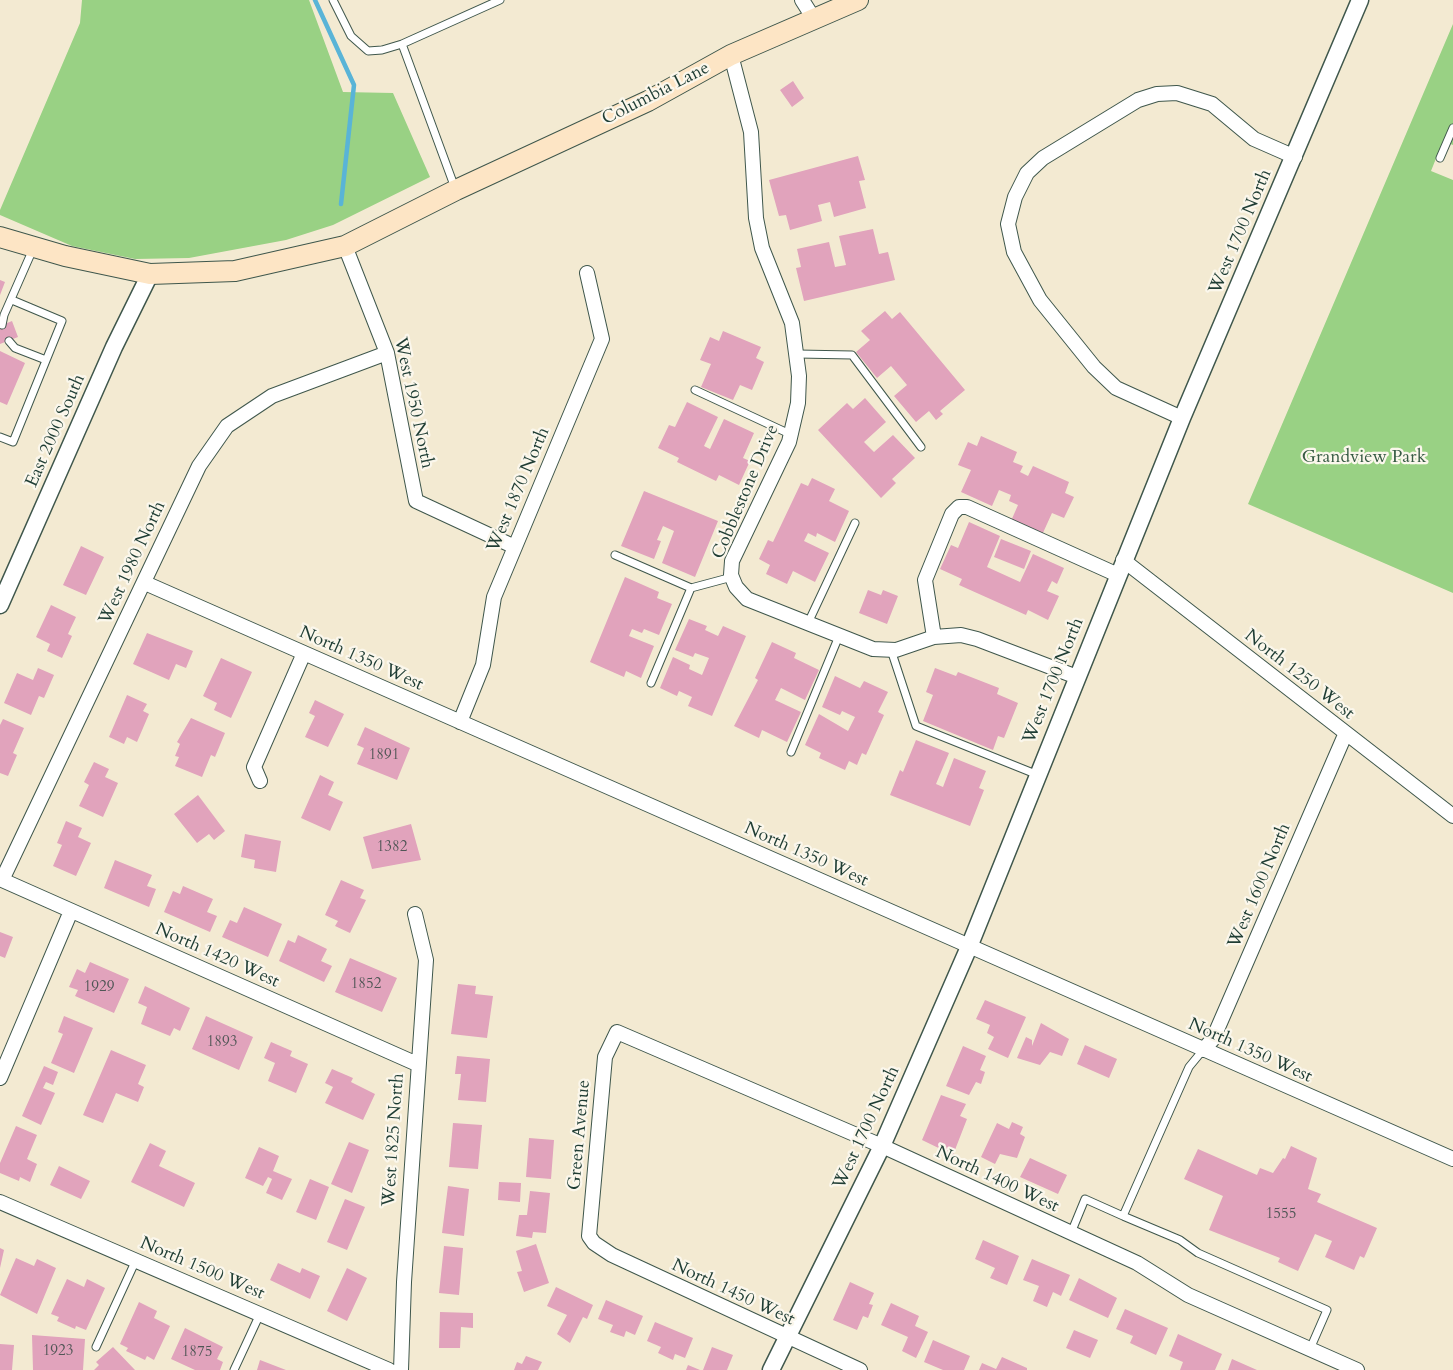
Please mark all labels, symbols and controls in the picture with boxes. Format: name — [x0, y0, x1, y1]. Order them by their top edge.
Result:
street label: Columbia Lane — [599, 58, 713, 130]
street label: West 1700 North — [1205, 166, 1277, 298]
street label: West 1950 North — [389, 335, 437, 471]
street label: East 2000 South — [21, 371, 91, 491]
street label: Cobblestone Drive — [708, 422, 784, 562]
street label: West 1870 North — [483, 424, 555, 556]
park label: Grandview Park — [1302, 447, 1426, 469]
street label: West 1980 North — [95, 498, 171, 628]
street label: West 1700 North — [1019, 615, 1089, 747]
street label: North 1350 West — [296, 622, 426, 696]
street label: North 1250 West — [1240, 625, 1358, 725]
house number: 1891 — [369, 747, 399, 765]
street label: North 1350 West — [741, 818, 871, 892]
street label: West 1600 North — [1224, 820, 1296, 952]
house number: 1382 — [377, 839, 407, 857]
street label: North 1420 West — [152, 919, 282, 993]
house number: 1852 — [351, 976, 381, 994]
house number: 1929 — [84, 979, 114, 997]
street label: North 1350 West — [1185, 1014, 1315, 1088]
house number: 1893 — [207, 1034, 237, 1052]
street label: West 1700 North — [829, 1063, 905, 1193]
street label: West 1825 North — [379, 1073, 409, 1207]
street label: Green Avenue — [564, 1079, 596, 1191]
street label: North 1400 West — [932, 1142, 1062, 1218]
house number: 1555 — [1266, 1206, 1296, 1224]
street label: North 1500 West — [136, 1233, 268, 1305]
street label: North 1450 West — [668, 1255, 798, 1331]
house number: 1923 — [43, 1343, 73, 1361]
house number: 1875 — [182, 1344, 212, 1362]

